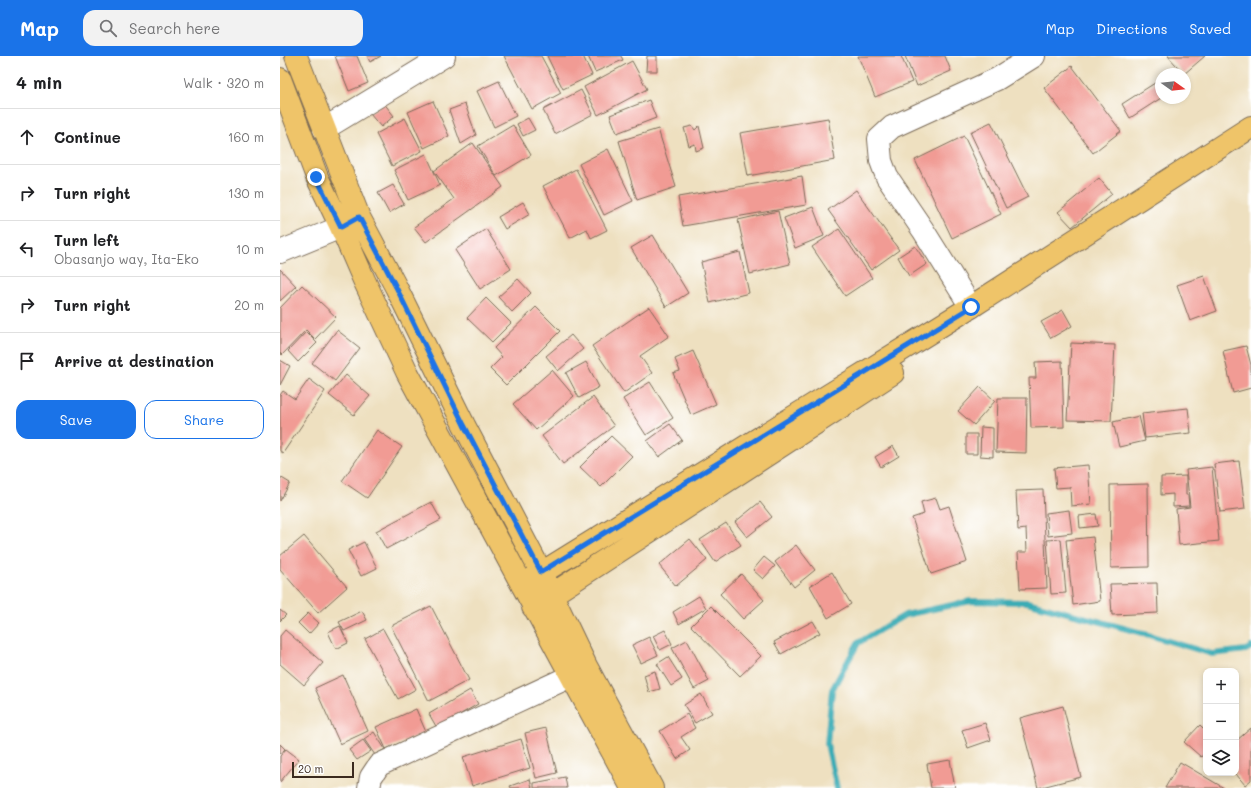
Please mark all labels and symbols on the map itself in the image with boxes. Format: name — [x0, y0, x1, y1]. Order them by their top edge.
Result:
north arrow — [1155, 68, 1191, 104]
route end — [307, 168, 325, 186]
route start — [962, 298, 980, 316]
scale bar — [292, 760, 354, 779]

